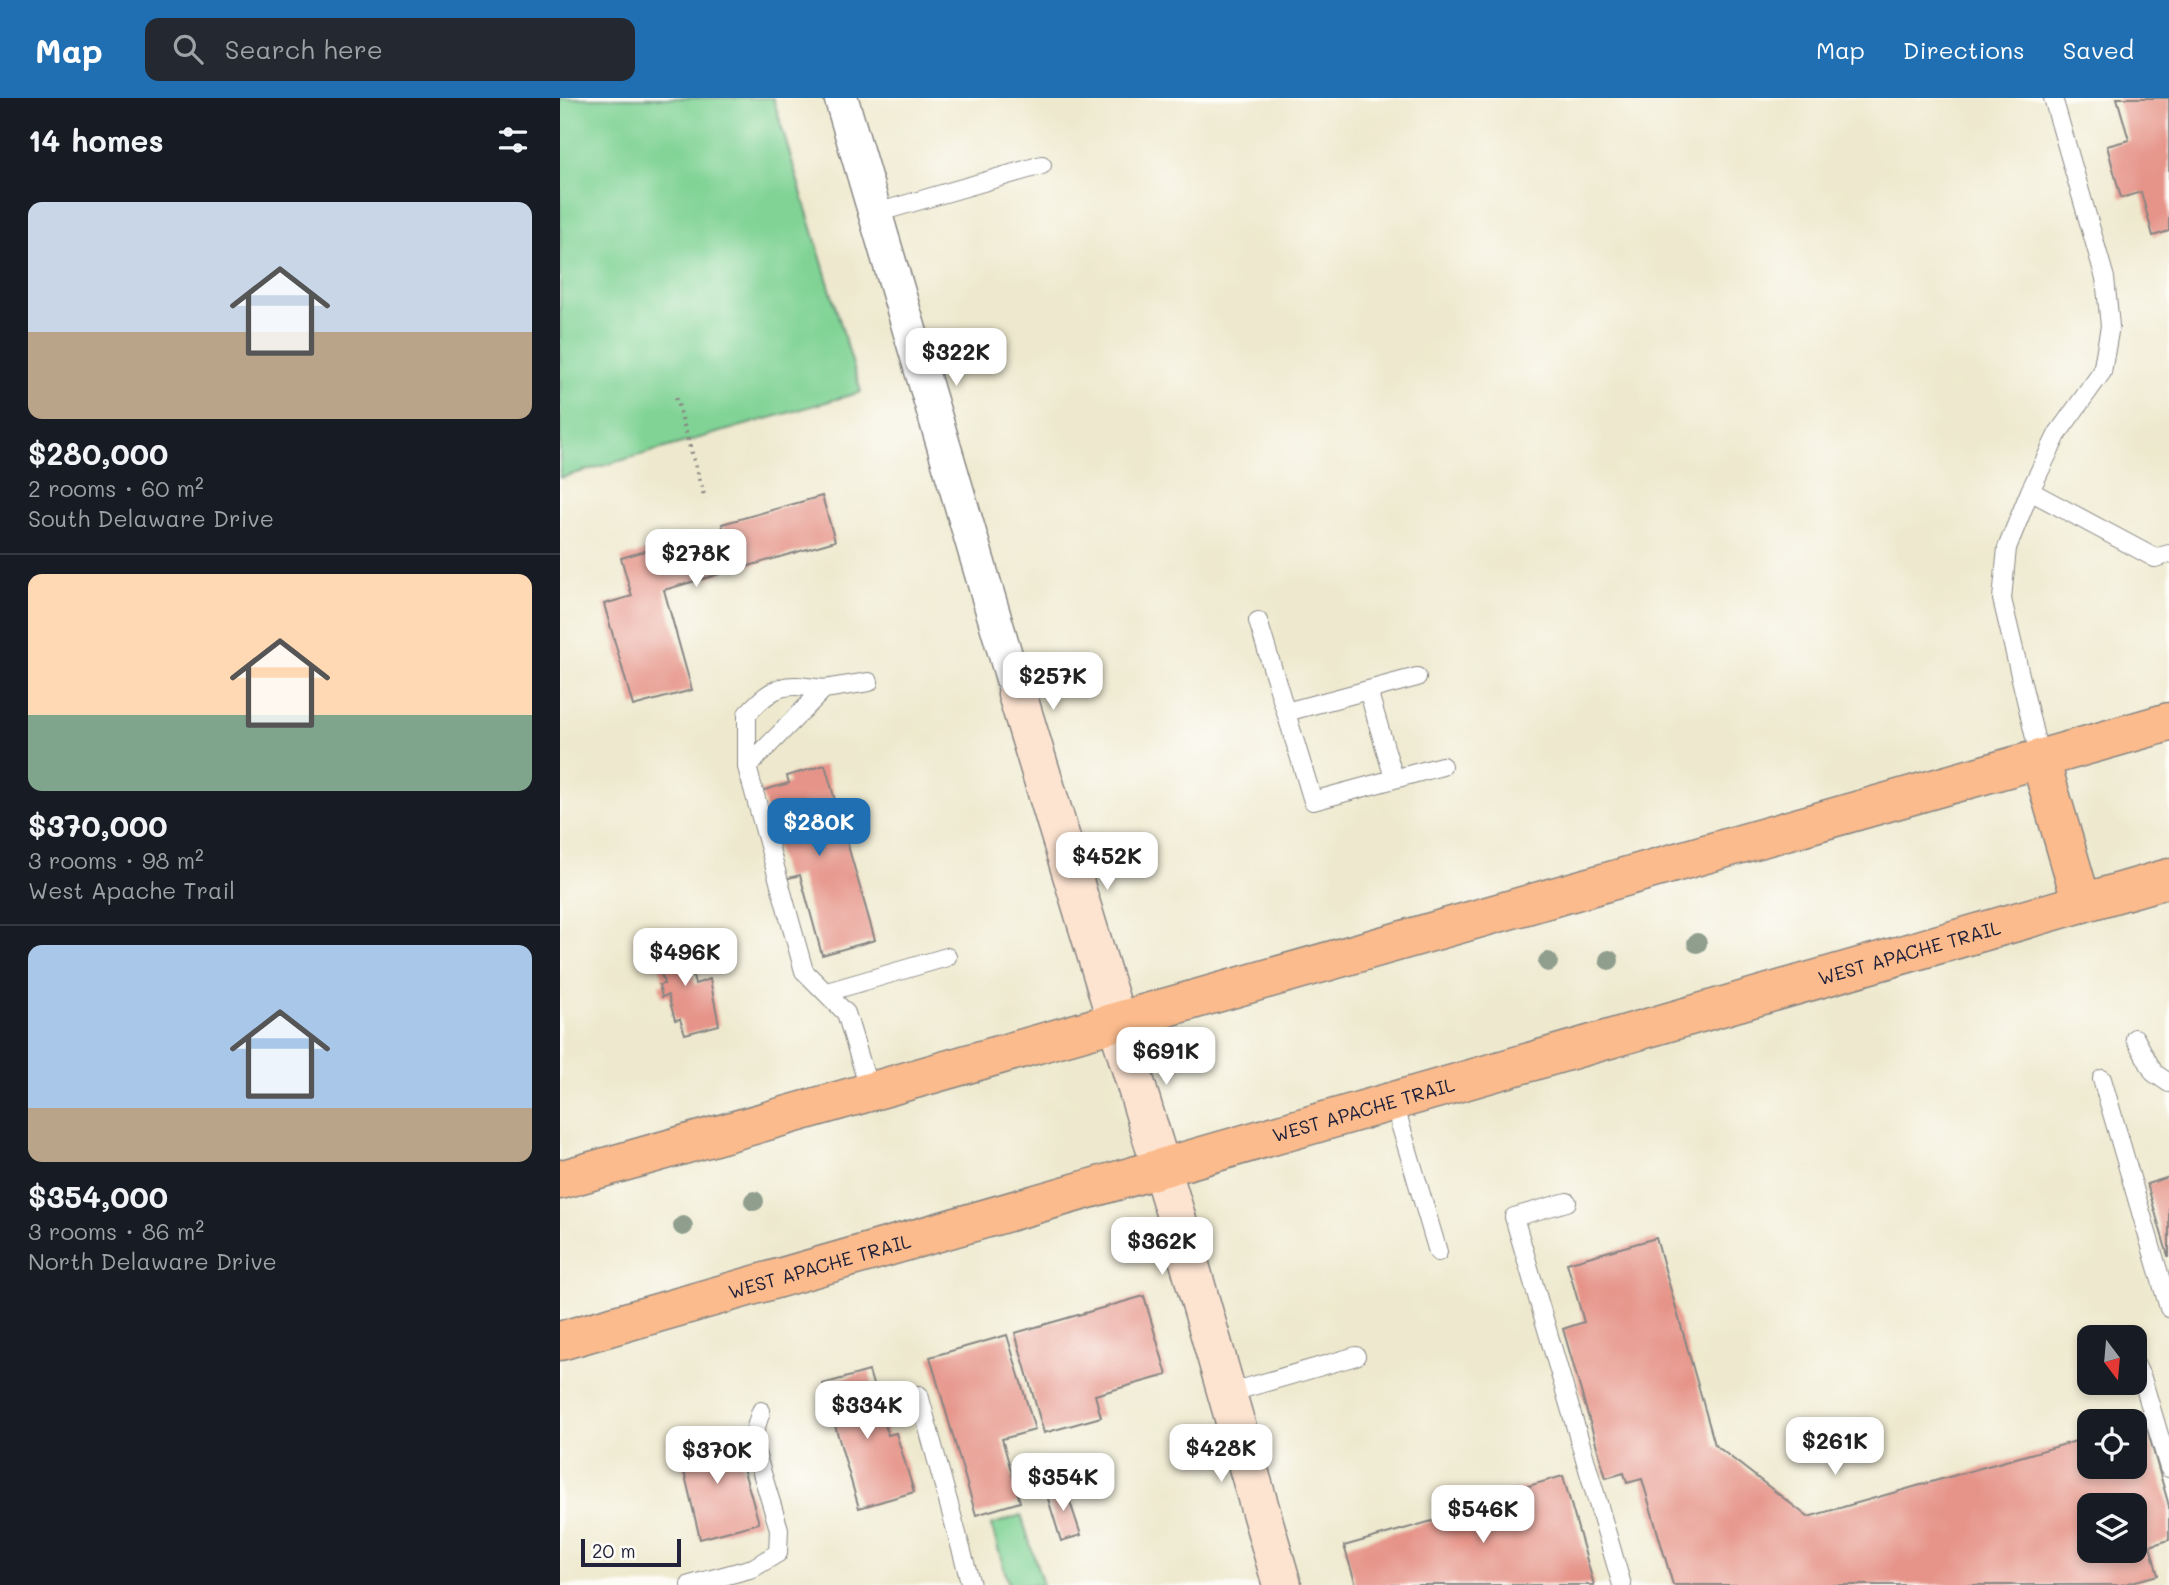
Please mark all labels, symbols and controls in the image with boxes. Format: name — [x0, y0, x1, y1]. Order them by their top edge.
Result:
search box — [145, 18, 635, 81]
text: Map — [35, 28, 103, 71]
icon: search — [169, 30, 207, 68]
text: Search here — [225, 32, 383, 66]
text: Map — [1816, 34, 1865, 65]
text: Directions — [1903, 34, 2025, 65]
text: Saved — [2063, 34, 2134, 65]
text: 14 homes — [28, 120, 164, 160]
icon: filters — [494, 121, 532, 159]
icon: home — [217, 248, 343, 374]
pin: $322K — [907, 328, 1005, 388]
text: $322K — [922, 336, 990, 366]
text: $280,000 — [28, 433, 168, 473]
text: 2 rooms · 60 m² — [28, 473, 204, 503]
text: South Delaware Drive — [28, 503, 274, 533]
pin: $278K — [647, 530, 745, 589]
text: $278K — [661, 537, 731, 567]
icon: home — [217, 620, 343, 746]
pin: $257K — [1004, 652, 1102, 712]
text: $257K — [1019, 660, 1087, 690]
pin: $280K — [770, 798, 868, 858]
text: $370,000 — [28, 805, 168, 845]
text: $280K — [783, 806, 855, 836]
pin: $452K — [1058, 832, 1156, 892]
text: $452K — [1072, 840, 1142, 870]
text: 3 rooms · 98 m² — [28, 845, 204, 875]
text: West Apache Trail — [28, 875, 235, 905]
street label: WEST APACHE TRAIL — [1815, 914, 2003, 990]
pin: $496K — [636, 928, 734, 988]
text: $496K — [649, 936, 721, 966]
icon: home — [217, 991, 343, 1117]
pin: $691K — [1117, 1028, 1215, 1087]
text: $691K — [1132, 1035, 1200, 1065]
street label: WEST APACHE TRAIL — [1269, 1071, 1457, 1147]
text: $354,000 — [28, 1176, 168, 1216]
text: 3 rooms · 86 m² — [28, 1216, 204, 1246]
pin: $362K — [1113, 1218, 1211, 1277]
text: $362K — [1127, 1225, 1197, 1255]
street label: WEST APACHE TRAIL — [725, 1228, 913, 1304]
text: North Delaware Drive — [28, 1246, 277, 1276]
north arrow — [2077, 1325, 2147, 1395]
map controls — [2077, 1325, 2147, 1563]
pin: $334K — [818, 1382, 916, 1441]
text: $334K — [831, 1389, 903, 1419]
button: locate — [2077, 1409, 2147, 1479]
pin: $261K — [1786, 1418, 1884, 1477]
pin: $428K — [1172, 1424, 1270, 1484]
text: $261K — [1802, 1425, 1868, 1455]
pin: $370K — [668, 1426, 766, 1486]
text: $428K — [1185, 1432, 1257, 1462]
text: $370K — [682, 1434, 752, 1464]
pin: $354K — [1014, 1454, 1112, 1513]
text: $354K — [1027, 1461, 1099, 1491]
pin: $546K — [1434, 1486, 1532, 1545]
text: $546K — [1447, 1493, 1519, 1523]
button: layers — [2077, 1493, 2147, 1563]
scale bar — [581, 1536, 681, 1568]
text: 20 m — [592, 1538, 636, 1563]

